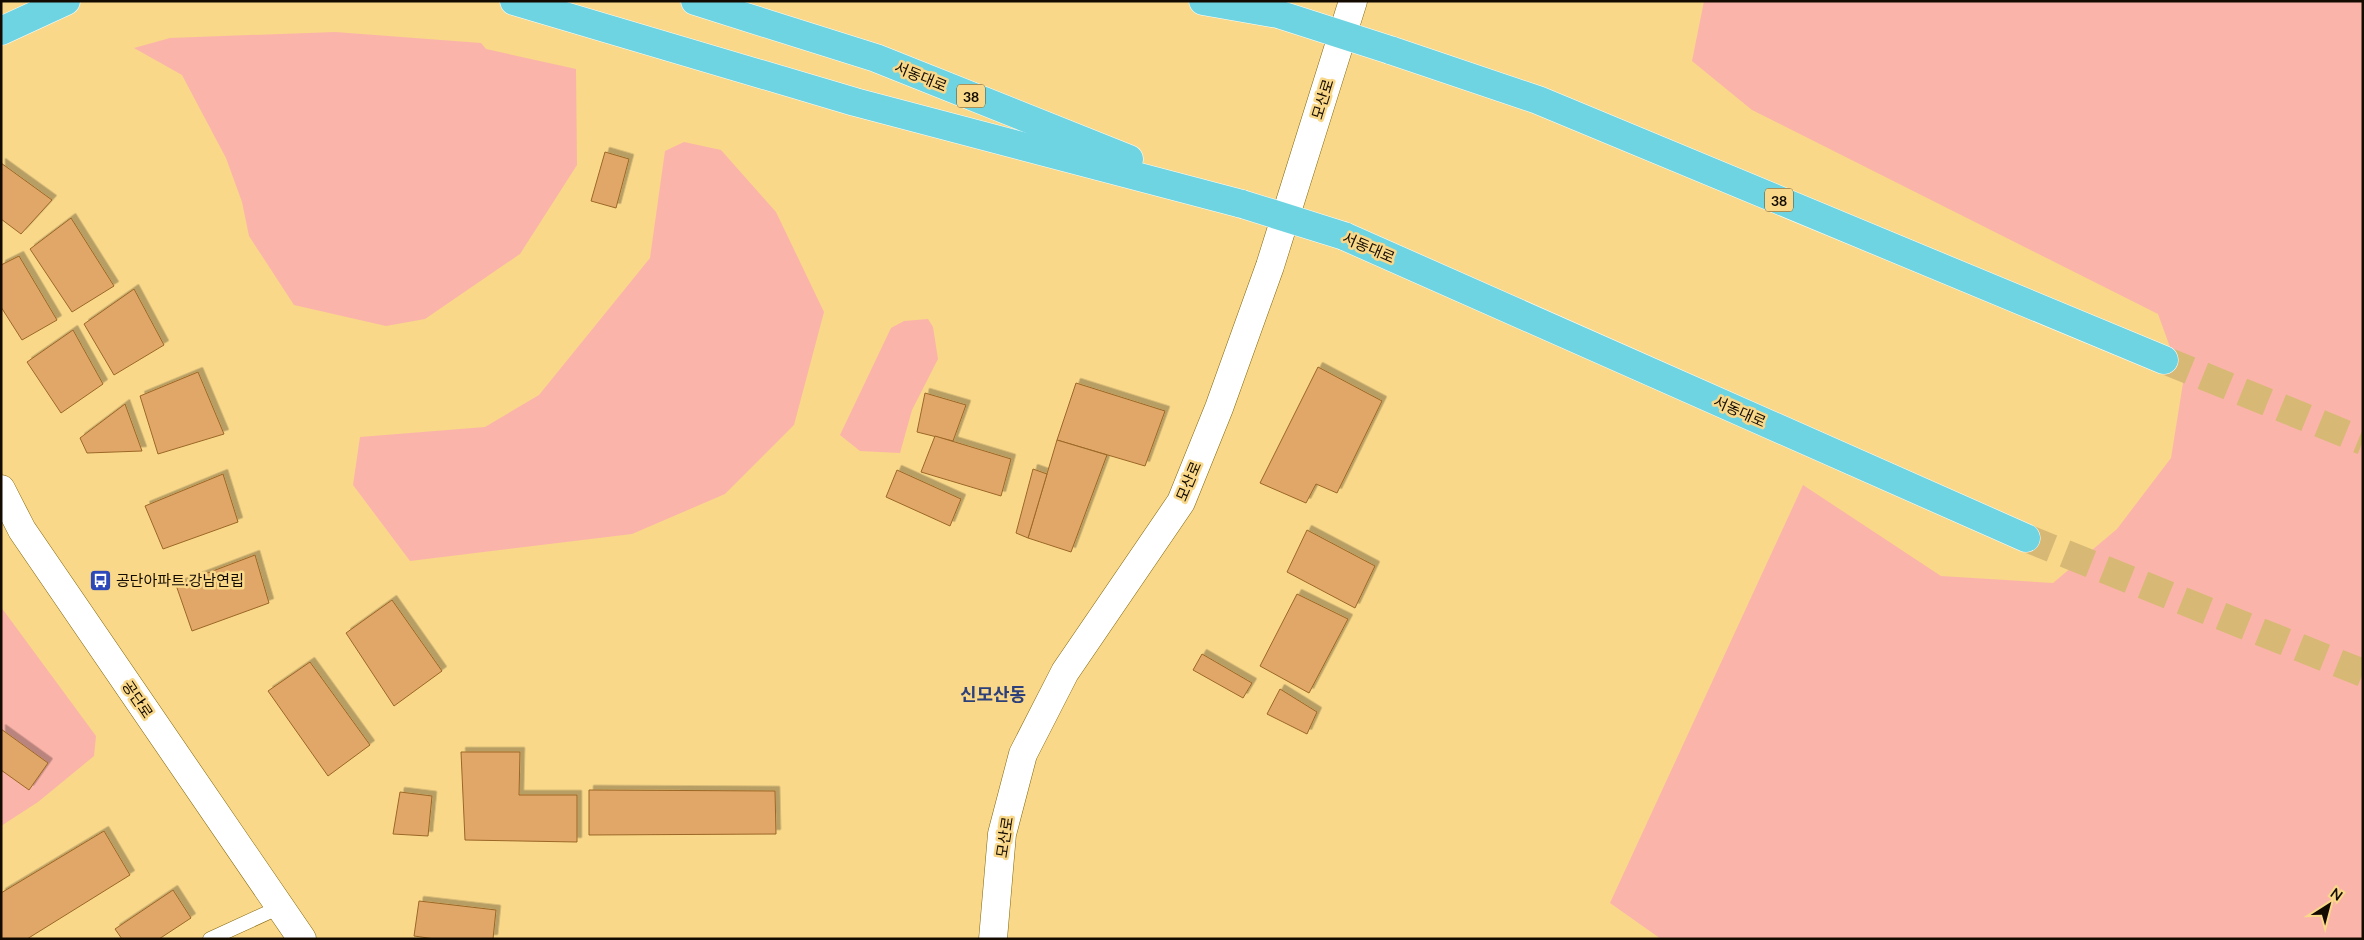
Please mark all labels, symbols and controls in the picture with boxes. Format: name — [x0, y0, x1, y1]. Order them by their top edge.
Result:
street label: 서동대로 — [892, 57, 950, 95]
street label: 모산로 — [1307, 77, 1337, 121]
road number: 38 — [957, 84, 985, 108]
road number: 38 — [1765, 188, 1793, 212]
street label: 서동대로 — [1340, 228, 1398, 266]
street label: 서동대로 — [1711, 392, 1769, 430]
street label: 모산로 — [1172, 458, 1204, 504]
bus stop icon: 공단아파트.강남연립 — [88, 568, 112, 592]
place label: 공단아파트.강남연립 — [116, 571, 244, 589]
street label: 공단로 — [119, 677, 157, 721]
district label: 신모산동 — [960, 683, 1026, 705]
street label: 모산로 — [992, 815, 1016, 859]
north arrow — [2304, 880, 2354, 930]
text: N — [2328, 884, 2346, 904]

